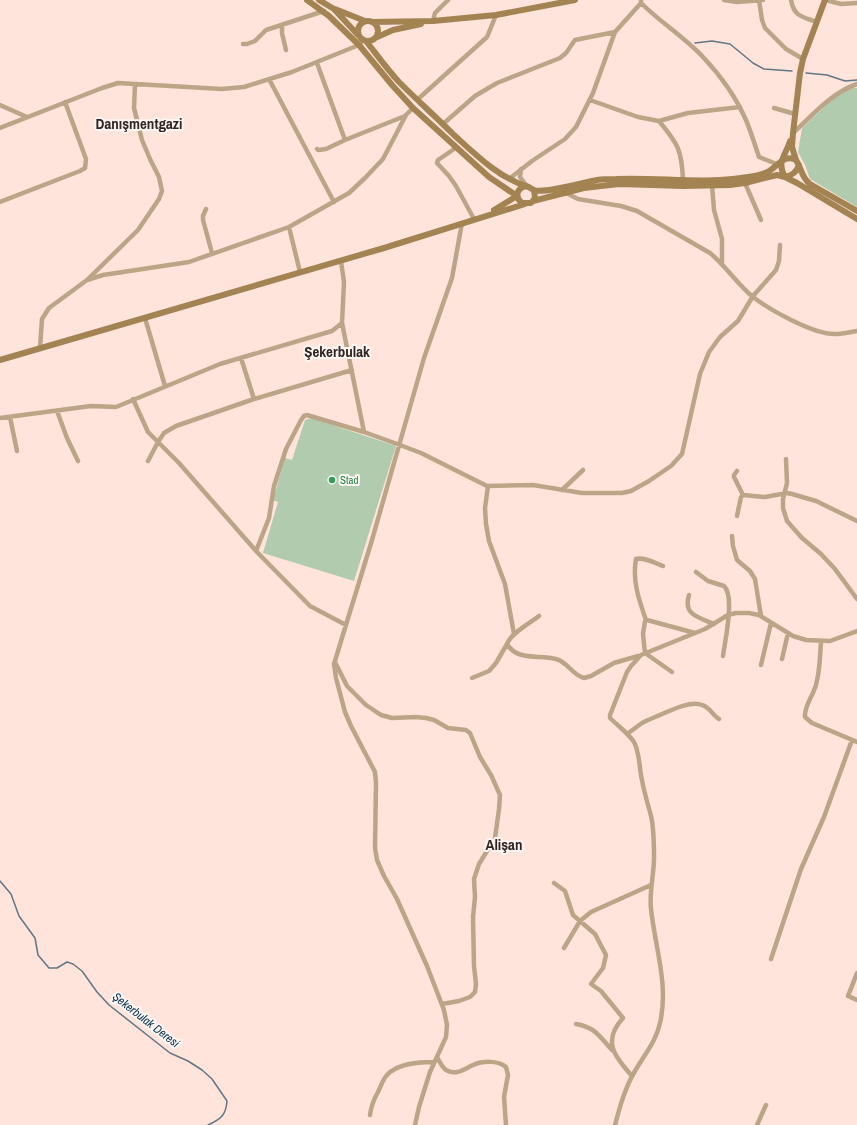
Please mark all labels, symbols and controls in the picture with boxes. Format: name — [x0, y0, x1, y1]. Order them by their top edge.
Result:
district label: Danışmentgazi — [96, 113, 182, 134]
district label: Şekerbulak — [304, 341, 370, 362]
place label: Stad — [340, 473, 359, 487]
marker: Stad — [327, 475, 337, 485]
district label: Alişan — [486, 834, 522, 855]
water label: Şekerbulak Deresi — [109, 989, 183, 1051]

